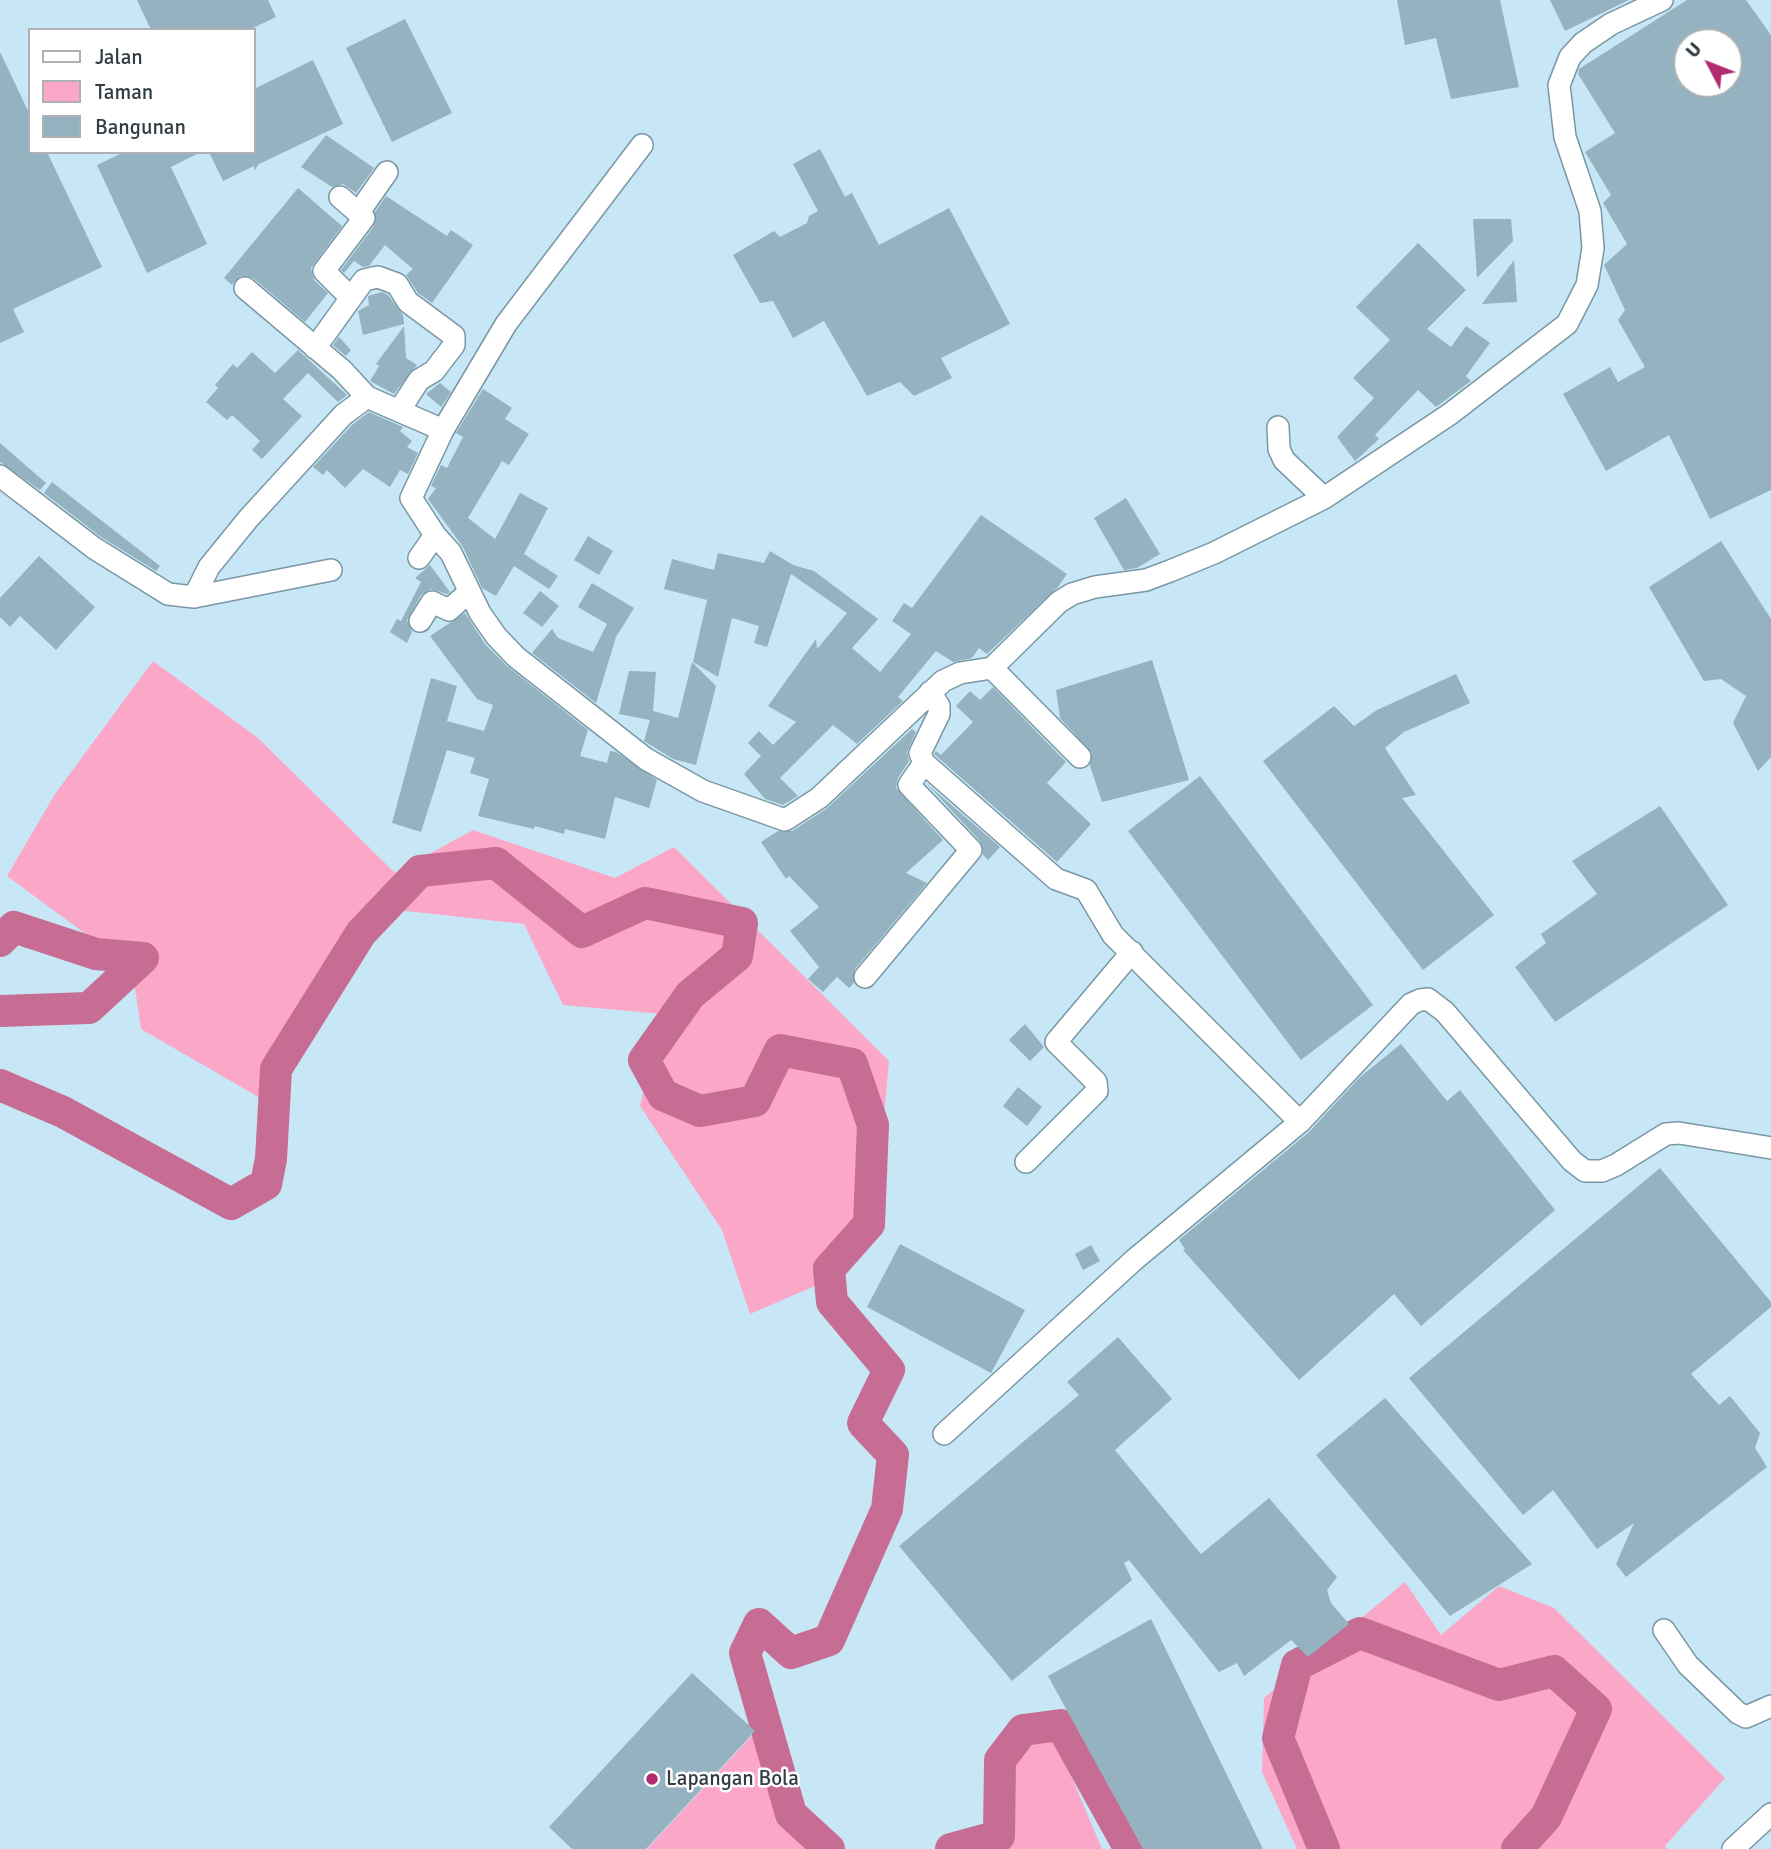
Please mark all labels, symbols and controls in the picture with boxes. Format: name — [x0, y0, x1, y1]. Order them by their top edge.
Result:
legend — [28, 28, 256, 154]
north arrow — [1673, 28, 1743, 98]
text: U — [1681, 38, 1707, 63]
text: Jalan — [95, 44, 143, 70]
text: Taman — [95, 79, 153, 105]
text: Bangunan — [95, 114, 186, 140]
place label: Lapangan Bola — [666, 1766, 799, 1792]
marker: Lapangan Bola — [644, 1771, 660, 1787]

